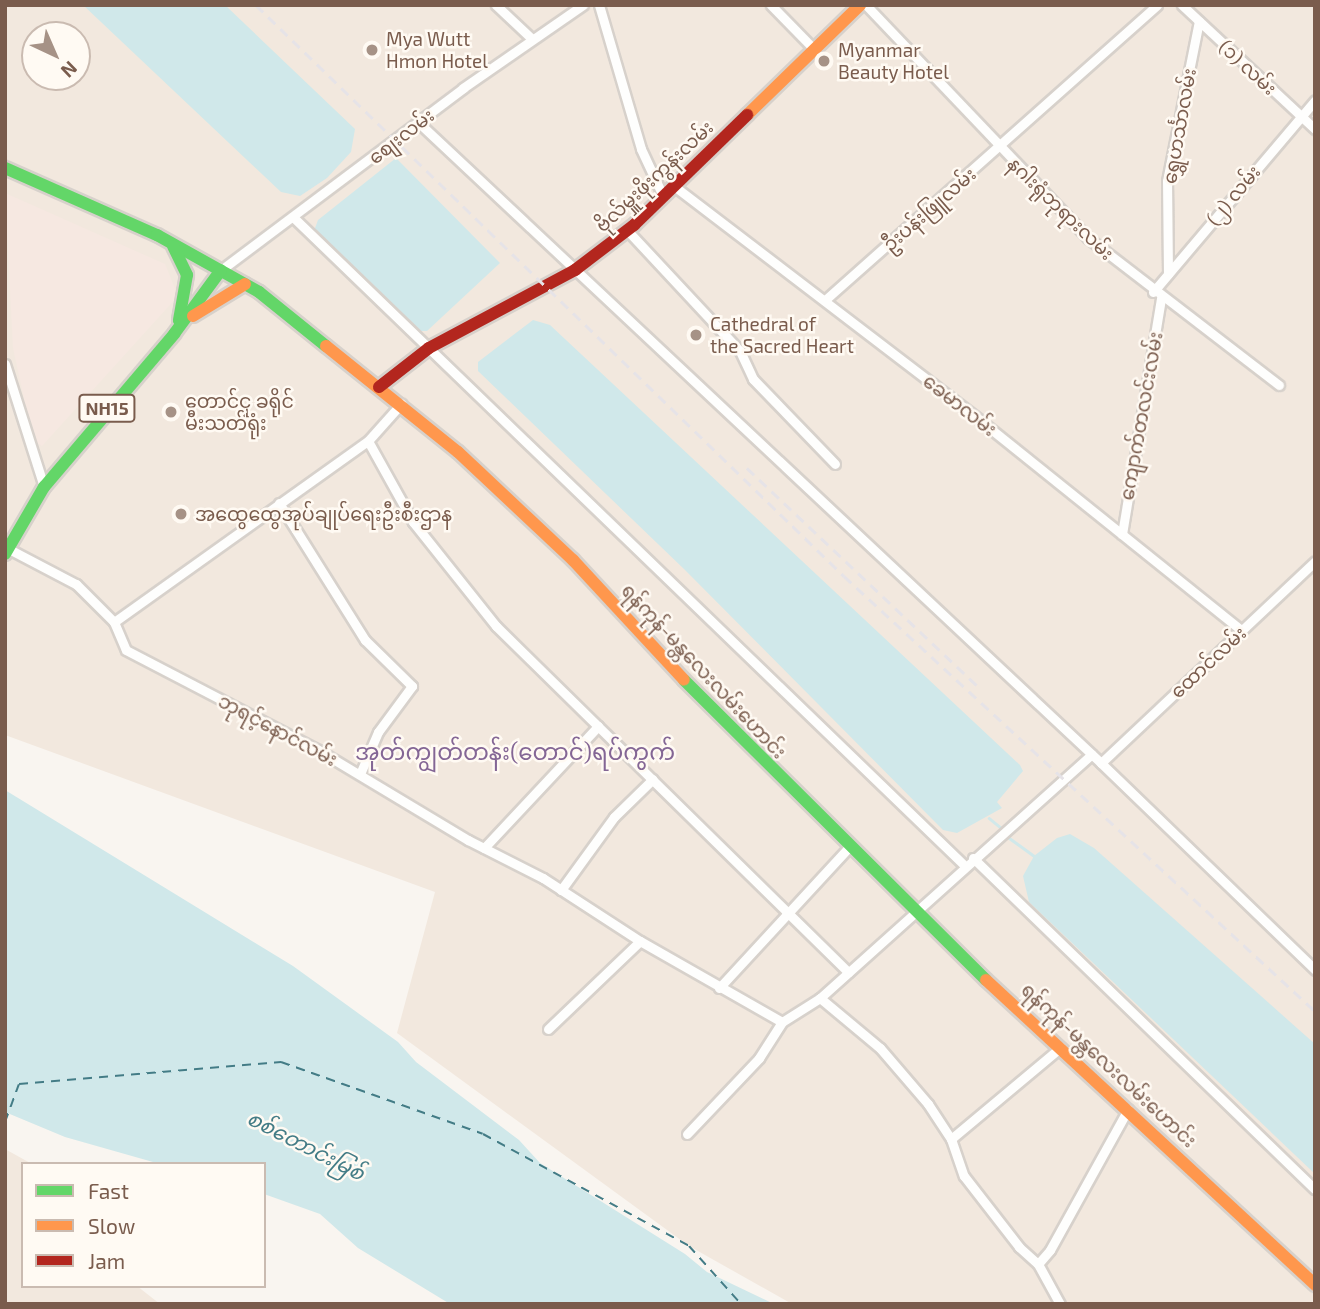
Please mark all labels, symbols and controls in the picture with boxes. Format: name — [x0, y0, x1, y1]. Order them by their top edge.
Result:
north arrow — [21, 21, 91, 91]
place label: Mya Wutt Hmon Hotel — [386, 28, 488, 72]
street label: (၁) လမ်း — [1214, 35, 1282, 99]
place label: Myanmar Beauty Hotel — [838, 39, 949, 83]
marker: Mya Wutt Hmon Hotel — [364, 42, 380, 58]
marker: Myanmar Beauty Hotel — [816, 53, 832, 69]
text: N — [57, 57, 82, 83]
street label: ရွှေဟင်္သာလမ်း — [1158, 66, 1200, 186]
street label: စျေးလမ်း — [364, 103, 438, 169]
street label: ဗိုလ်မှူးဖိုးကွန်းလမ်း — [590, 116, 718, 236]
street label: နဂါးရုံဘုရားလမ်း — [1003, 152, 1119, 264]
street label: (၂) လမ်း — [1201, 160, 1265, 230]
street label: ဦးပန်းဖြူလမ်း — [878, 162, 980, 256]
place label: Cathedral of the Sacred Heart — [710, 313, 854, 357]
marker: Cathedral of the Sacred Heart — [688, 327, 704, 343]
street label: ကျောက်တလင်းလမ်း — [1115, 330, 1167, 502]
street label: ခေမာလမ်း — [919, 369, 1001, 441]
place label: တောင်ငူ ခရိုင် မီးသတ်ရုံး — [185, 390, 294, 434]
road number: NH15 — [77, 394, 137, 422]
marker: တောင်ငူ ခရိုင် မီးသတ်ရုံး — [163, 404, 179, 420]
place label: အထွေထွေအုပ်ချုပ်ရေးဦးစီးဌာန — [195, 503, 452, 525]
marker: အထွေထွေအုပ်ချုပ်ရေးဦးစီးဌာန — [173, 506, 189, 522]
street label: ရန်ကုန်-မန္တလေးလမ်းဟောင်း — [617, 579, 791, 763]
street label: ထောင်လမ်း — [1166, 621, 1250, 703]
street label: ဘုရင့်နောင်လမ်း — [215, 689, 341, 771]
district label: အုတ်ကျွတ်တန်း(တောင်)ရပ်ကွက် — [355, 737, 675, 765]
street label: ရန်ကုန်-မန္တလေးလမ်းဟောင်း — [1017, 978, 1201, 1152]
water label: စစ်တောင်းမြစ် — [243, 1105, 369, 1185]
legend — [21, 1162, 266, 1288]
text: Fast — [88, 1178, 129, 1203]
text: Slow — [88, 1213, 135, 1238]
text: Jam — [88, 1248, 125, 1273]

